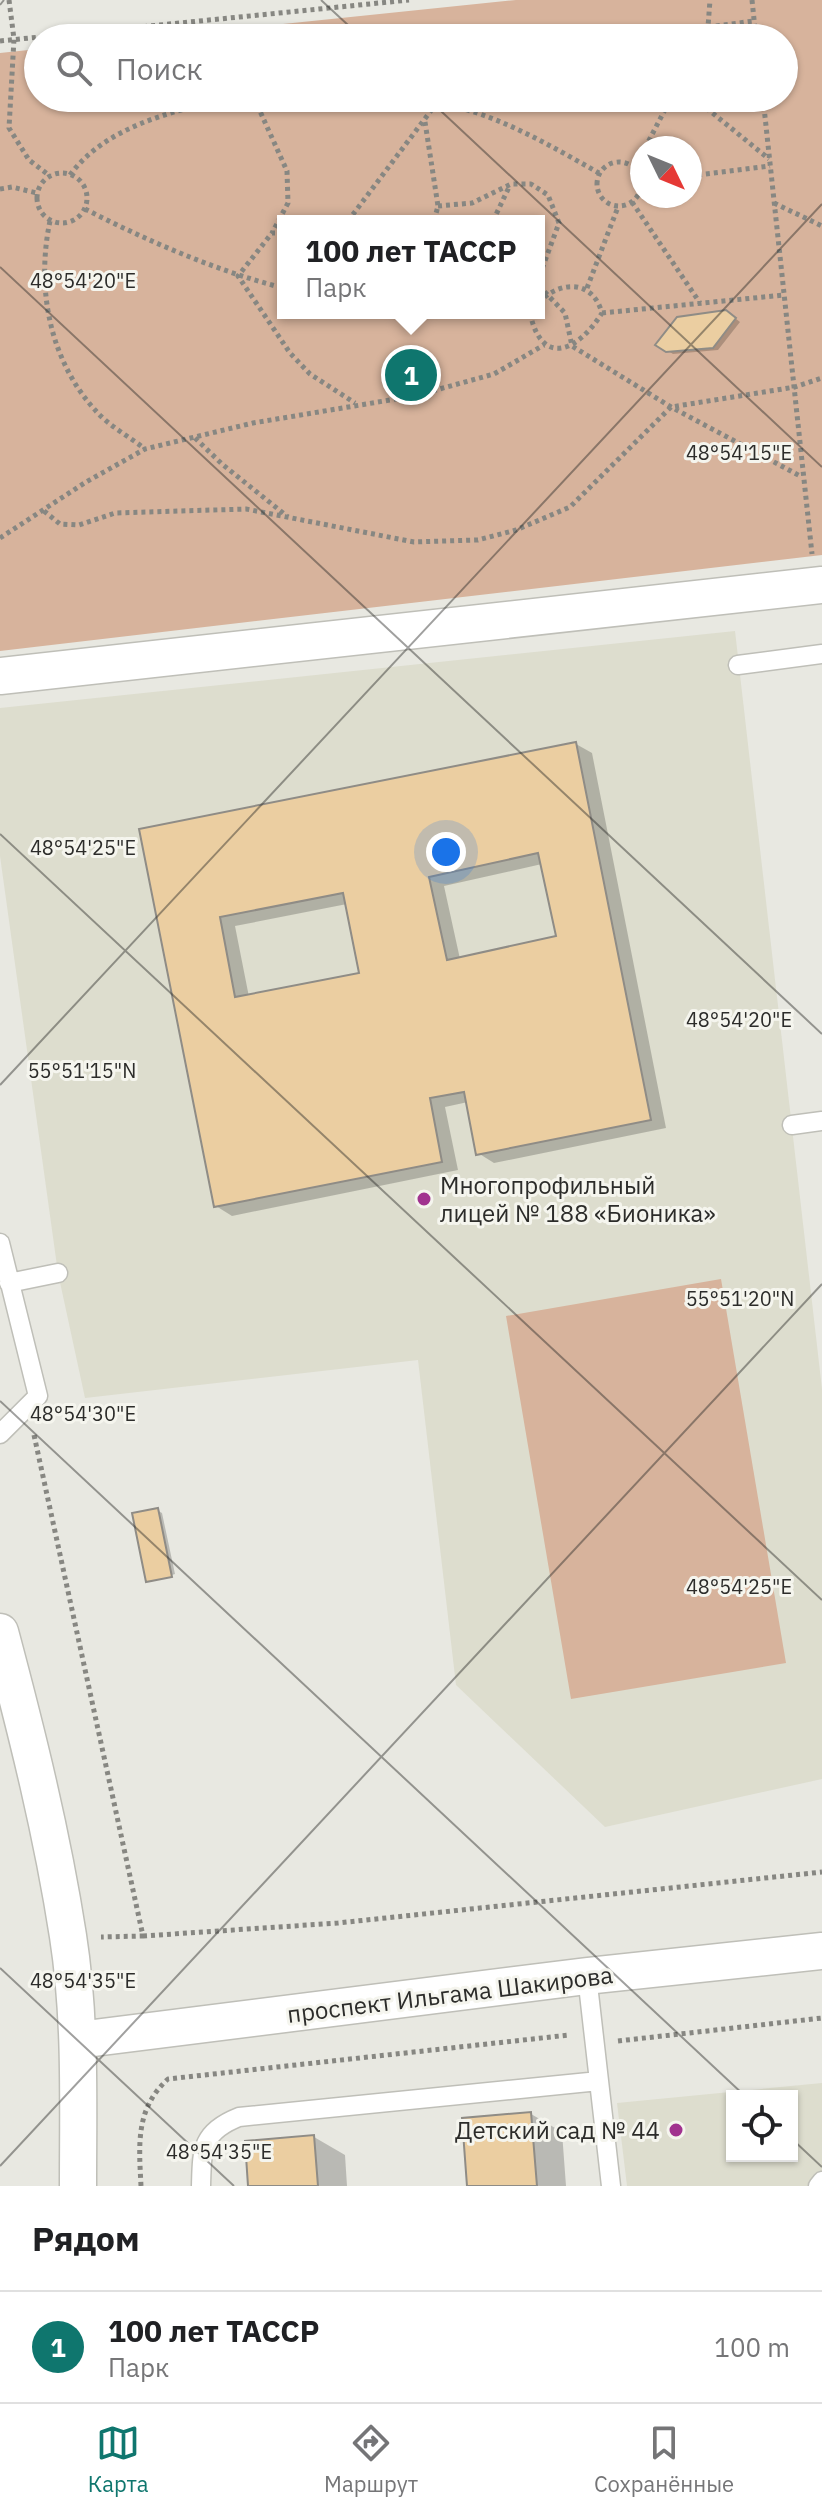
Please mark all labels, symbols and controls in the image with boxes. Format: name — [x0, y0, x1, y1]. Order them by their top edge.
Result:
search box — [24, 24, 798, 112]
icon: search — [52, 46, 96, 90]
text: Поиск — [116, 49, 203, 88]
north arrow — [630, 136, 702, 208]
popup — [277, 215, 545, 319]
text: 100 лет ТАССР — [305, 231, 517, 270]
text: 48°54'20"E — [30, 267, 136, 294]
text: Парк — [305, 270, 367, 304]
pin: 1 — [385, 345, 437, 405]
text: 48°54'15"E — [686, 439, 792, 466]
your location — [426, 832, 466, 872]
text: 48°54'25"E — [30, 834, 136, 861]
text: 48°54'20"E — [686, 1006, 792, 1033]
text: 55°51'15"N — [28, 1057, 136, 1084]
place label: Многопрофильный лицей № 188 «Бионика» — [440, 1169, 716, 1229]
marker: Многопрофильный лицей № 188 «Бионика» — [415, 1190, 433, 1208]
text: 55°51'20"N — [686, 1285, 794, 1312]
text: 48°54'30"E — [30, 1400, 136, 1427]
text: 48°54'25"E — [686, 1573, 792, 1600]
street label: проспект Ильгама Шакирова — [285, 1958, 615, 2030]
text: 48°54'35"E — [30, 1967, 136, 1994]
map controls — [726, 2090, 798, 2162]
button: locate — [726, 2090, 798, 2162]
place label: Детский сад № 44 — [455, 2114, 660, 2146]
marker: Детский сад № 44 — [667, 2121, 685, 2139]
text: 48°54'35"E — [166, 2138, 272, 2165]
text: Рядом — [32, 2216, 140, 2260]
text: 100 лет ТАССР — [108, 2311, 320, 2350]
text: 1 — [50, 2330, 66, 2364]
text: 100 m — [714, 2330, 790, 2364]
text: Парк — [108, 2350, 169, 2384]
tab: Карта — [88, 2421, 148, 2498]
tab: Маршрут — [324, 2421, 418, 2498]
tab: Сохранённые — [594, 2421, 734, 2498]

